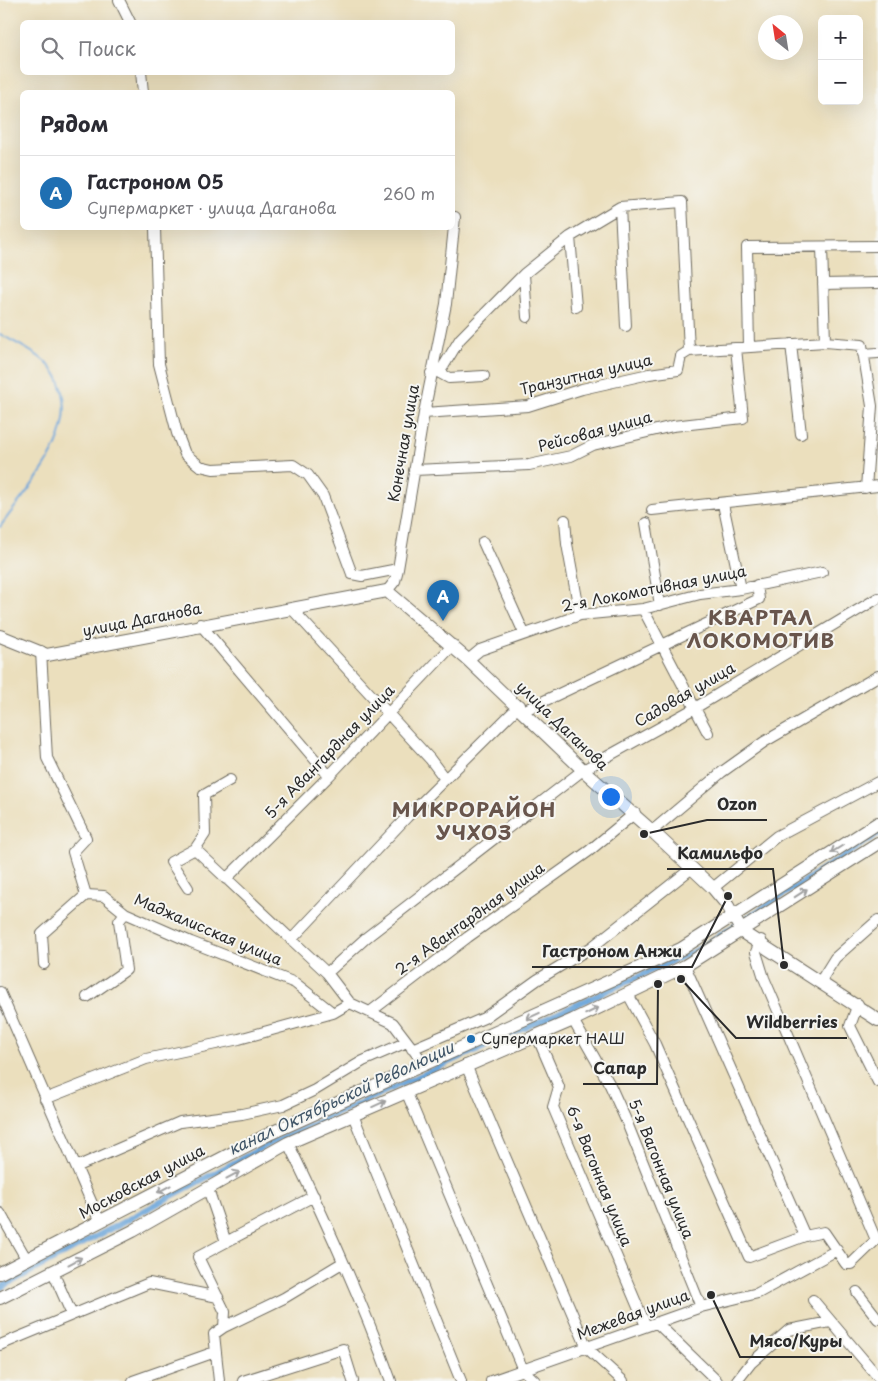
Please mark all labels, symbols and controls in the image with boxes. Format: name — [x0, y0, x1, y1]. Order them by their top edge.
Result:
north arrow — [758, 15, 803, 60]
map controls — [818, 15, 863, 105]
button: + — [818, 15, 863, 60]
search box — [20, 20, 455, 75]
icon: search — [38, 34, 66, 62]
text: Поиск — [78, 34, 136, 62]
button: − — [818, 60, 863, 105]
text: Рядом — [40, 107, 108, 139]
text: Гастроном 05 — [87, 167, 224, 195]
text: A — [50, 181, 62, 205]
text: 260 m — [383, 181, 435, 205]
text: Супермаркет · улица Даганова — [87, 195, 336, 219]
street label: Транзитная улица — [517, 347, 655, 400]
street label: Конечная улица — [381, 382, 424, 503]
street label: Рейсовая улица — [535, 404, 655, 457]
street label: 2-я Локомотивная улица — [559, 558, 749, 617]
pin: A — [427, 580, 459, 621]
street label: улица Даганова — [80, 596, 204, 641]
district label: КВАРТАЛ ЛОКОМОТИВ — [687, 602, 835, 655]
street label: Садовая улица — [630, 655, 739, 732]
street label: улица Даганова — [512, 675, 615, 775]
street label: 5-я Авангардная улица — [259, 678, 400, 823]
your location — [598, 784, 624, 810]
callout: Ozon — [707, 789, 767, 820]
text: Ozon — [717, 791, 757, 815]
district label: МИКРОРАЙОН УЧХОЗ — [392, 794, 556, 847]
callout: Камильфо — [667, 838, 773, 869]
text: Камильфо — [677, 840, 763, 864]
one-way arrow — [830, 844, 844, 854]
street label: 2-я Авангардная улица — [390, 855, 549, 980]
street label: Маджалисская улица — [131, 887, 287, 970]
one-way arrow — [794, 888, 808, 898]
callout: Гастроном Анжи — [532, 936, 692, 967]
text: Гастроном Анжи — [542, 938, 682, 962]
one-way arrow — [584, 1006, 599, 1015]
callout: Wildberries — [736, 1007, 847, 1038]
text: Wildberries — [746, 1009, 838, 1033]
one-way arrow — [526, 1012, 541, 1021]
place label: Супермаркет НАШ — [481, 1026, 625, 1049]
water label: канал Октябрьской Революции — [224, 1033, 459, 1160]
marker: Супермаркет НАШ — [465, 1033, 477, 1045]
callout: Сапар — [583, 1053, 657, 1084]
text: Сапар — [593, 1055, 647, 1079]
street label: 5-я Вагонная улица — [624, 1095, 701, 1242]
one-way arrow — [371, 1098, 386, 1108]
street label: 6-я Вагонная улица — [562, 1102, 639, 1250]
street label: Московская улица — [74, 1138, 209, 1224]
one-way arrow — [226, 1170, 241, 1180]
one-way arrow — [157, 1185, 172, 1194]
one-way arrow — [67, 1256, 82, 1265]
street label: Межевая улица — [573, 1282, 693, 1345]
callout: Мясо/Куры — [740, 1326, 852, 1357]
text: Мясо/Куры — [750, 1328, 842, 1352]

